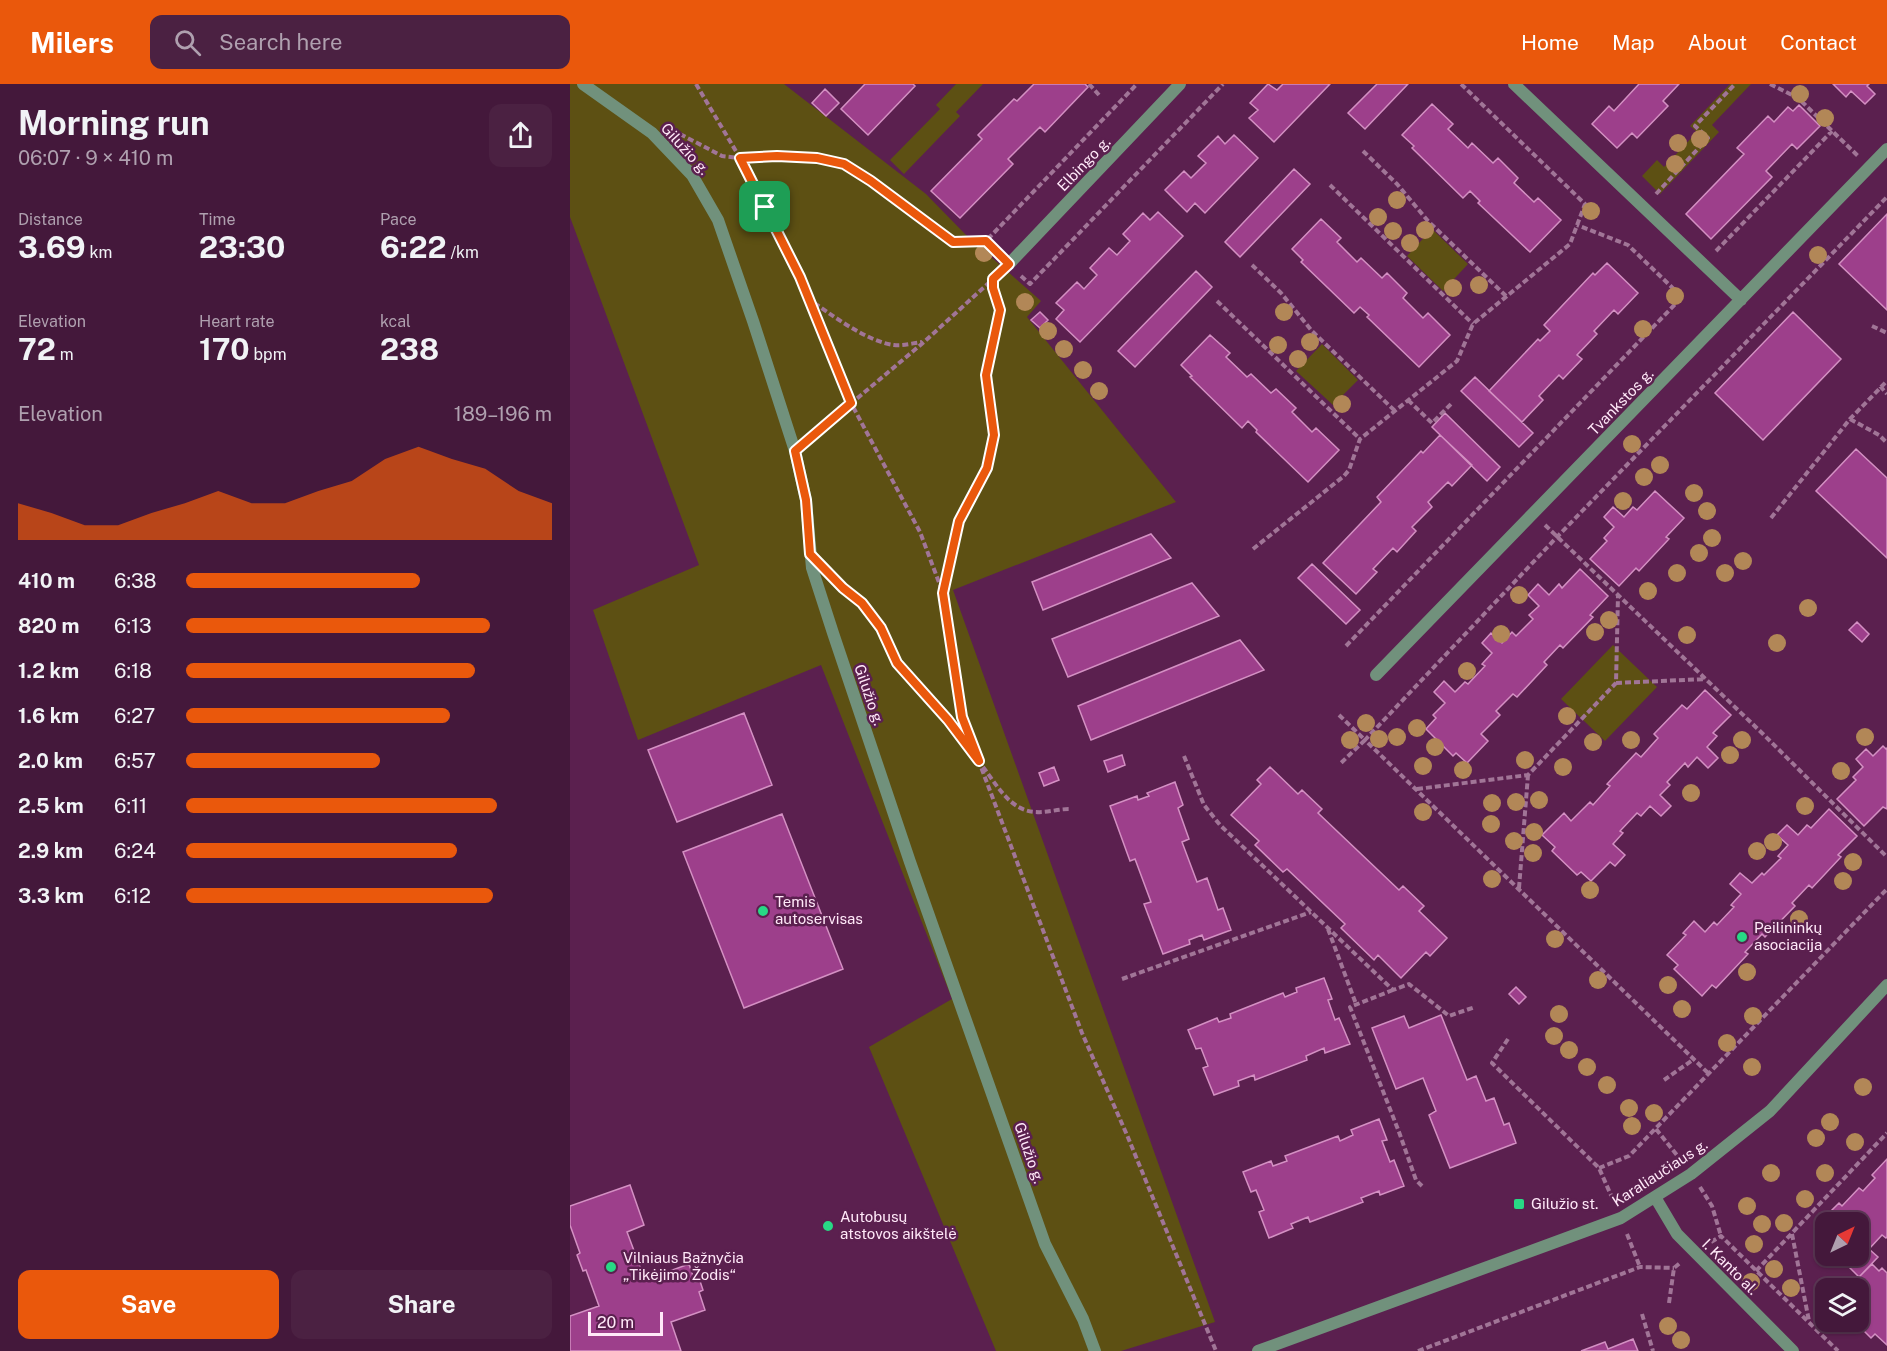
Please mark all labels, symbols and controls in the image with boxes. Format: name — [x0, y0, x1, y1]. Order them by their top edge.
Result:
search box — [150, 15, 570, 69]
text: Milers — [30, 26, 114, 59]
icon: search — [171, 26, 204, 59]
text: Search here — [219, 29, 343, 55]
text: Home — [1521, 30, 1579, 55]
text: Map — [1612, 30, 1655, 55]
text: About — [1688, 30, 1747, 55]
text: Contact — [1780, 30, 1857, 55]
text: Morning run — [18, 104, 210, 142]
button: share — [489, 104, 552, 167]
street label: Gilužio g. — [658, 119, 713, 178]
street label: Elbingo g. — [1054, 133, 1114, 194]
text: 06:07 · 9 × 410 m — [18, 146, 173, 170]
pin — [739, 181, 790, 232]
icon: arrive — [748, 190, 781, 223]
text: Distance — [18, 210, 83, 229]
text: Time — [199, 210, 235, 229]
text: Pace — [380, 210, 417, 229]
text: 3.69 — [18, 229, 86, 265]
text: 23:30 — [199, 229, 285, 265]
text: 6:22 — [380, 229, 447, 265]
text: km — [86, 243, 112, 262]
text: /km — [447, 243, 479, 262]
text: Elevation — [18, 312, 86, 331]
text: Heart rate — [199, 312, 275, 331]
text: kcal — [380, 312, 411, 331]
text: 72 — [18, 331, 56, 367]
text: 170 — [199, 331, 250, 367]
text: 238 — [380, 331, 439, 367]
text: m — [56, 345, 74, 364]
text: bpm — [250, 345, 287, 364]
street label: Tvankstos g. — [1585, 365, 1657, 439]
text: Elevation — [18, 402, 103, 426]
text: 189–196 m — [454, 402, 552, 426]
text: 410 m — [18, 569, 75, 593]
text: 6:38 — [114, 569, 156, 593]
text: 820 m — [18, 614, 79, 638]
text: 6:13 — [114, 614, 152, 638]
text: 1.2 km — [18, 659, 79, 683]
text: 6:18 — [114, 659, 152, 683]
street label: Gilužio g. — [851, 662, 888, 728]
text: 1.6 km — [18, 704, 79, 728]
text: 6:27 — [114, 704, 155, 728]
text: 2.0 km — [18, 749, 83, 773]
text: 6:57 — [114, 749, 156, 773]
text: 2.5 km — [18, 794, 84, 818]
text: 6:11 — [114, 794, 147, 818]
text: 2.9 km — [18, 839, 83, 863]
text: 6:24 — [114, 839, 156, 863]
text: 3.3 km — [18, 884, 84, 908]
text: 6:12 — [114, 884, 151, 908]
place label: Temis autoservisas — [775, 893, 863, 927]
marker: Temis autoservisas — [756, 904, 770, 918]
place label: Peilininkų asociacija — [1754, 919, 1822, 953]
marker: Peilininkų asociacija — [1735, 930, 1749, 944]
street label: Gilužio g. — [1011, 1120, 1048, 1186]
street label: Karaliaučiaus g. — [1609, 1135, 1711, 1210]
place label: Gilužio st. — [1531, 1195, 1598, 1212]
marker: Gilužio st. — [1512, 1197, 1526, 1211]
place label: Autobusų atstovos aikštelė — [840, 1208, 957, 1242]
north arrow — [1815, 1212, 1869, 1266]
map controls — [1815, 1212, 1869, 1332]
marker: Autobusų atstovos aikštelė — [821, 1219, 835, 1233]
street label: I. Kanto al. — [1699, 1235, 1762, 1298]
place label: Vilniaus Bažnyčia „Tikėjimo Žodis“ — [623, 1249, 744, 1283]
marker: Vilniaus Bažnyčia „Tikėjimo Žodis“ — [604, 1260, 618, 1274]
button: Save — [18, 1270, 279, 1339]
button: Share — [291, 1270, 552, 1339]
button: layers — [1815, 1278, 1869, 1332]
scale bar — [588, 1309, 663, 1336]
text: 20 m — [597, 1313, 634, 1332]

